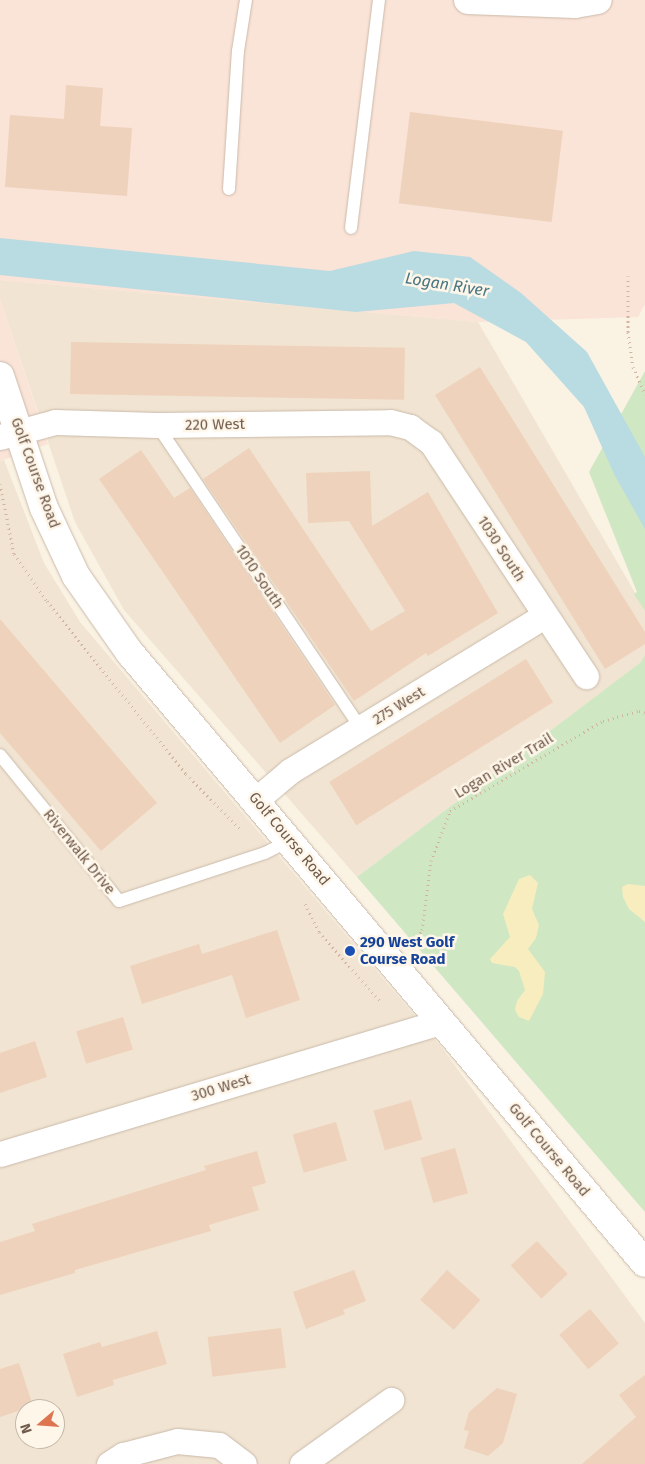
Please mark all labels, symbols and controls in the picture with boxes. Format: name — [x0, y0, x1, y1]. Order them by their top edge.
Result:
water label: Logan River — [404, 269, 490, 301]
street label: Golf Course Road — [7, 415, 63, 531]
street label: 220 West — [185, 415, 245, 435]
street label: 1030 South — [473, 513, 529, 585]
street label: 1010 South — [231, 542, 287, 612]
street label: 275 West — [370, 683, 428, 729]
street label: Logan River Trail — [451, 729, 557, 803]
street label: Golf Course Road — [245, 789, 333, 889]
street label: Riverwalk Drive — [39, 806, 119, 898]
place label: 290 West Golf Course Road — [360, 933, 454, 968]
marker: 290 West Golf Course Road — [344, 945, 356, 957]
street label: 300 West — [189, 1070, 253, 1106]
street label: Golf Course Road — [505, 1100, 593, 1200]
north arrow — [15, 1399, 65, 1449]
text: N — [17, 1421, 36, 1436]

